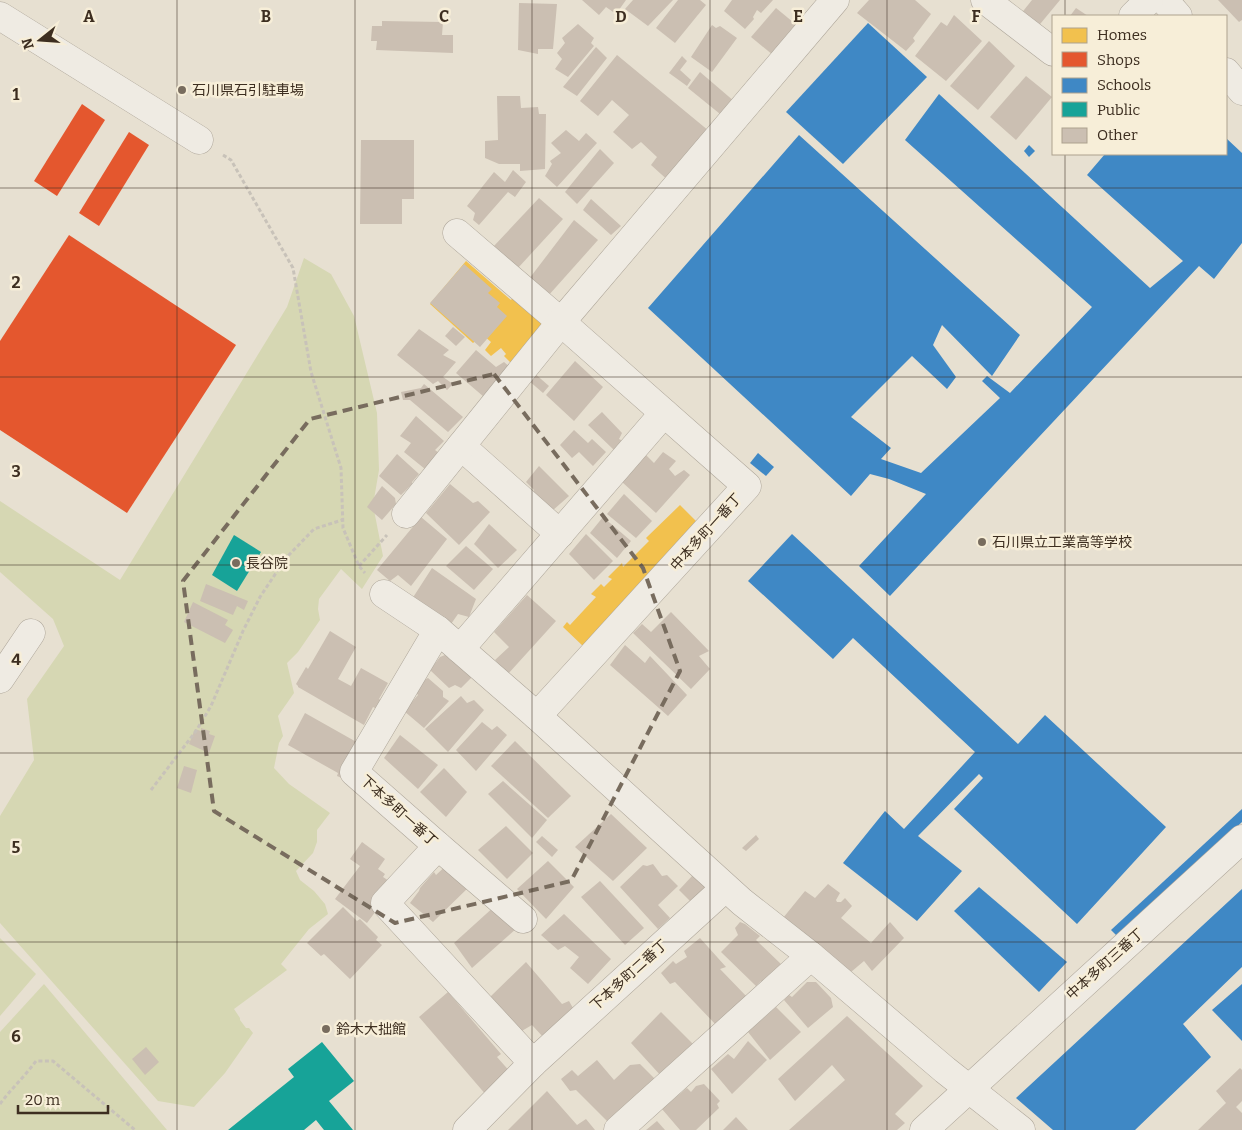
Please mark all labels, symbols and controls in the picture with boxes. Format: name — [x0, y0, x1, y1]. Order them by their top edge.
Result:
text: A — [83, 7, 95, 26]
text: B — [261, 7, 271, 26]
text: C — [439, 7, 449, 26]
text: D — [615, 7, 627, 26]
text: E — [793, 7, 803, 26]
text: F — [972, 7, 981, 26]
north arrow — [15, 15, 65, 65]
legend — [1052, 15, 1227, 155]
text: Homes — [1097, 26, 1147, 44]
text: N — [18, 36, 38, 51]
text: Shops — [1097, 51, 1140, 69]
text: Schools — [1097, 76, 1151, 94]
place label: 石川県石引駐車場 — [192, 82, 304, 99]
marker: 石川県石引駐車場 — [176, 84, 188, 96]
text: 1 — [13, 85, 20, 104]
text: Public — [1097, 101, 1141, 119]
text: Other — [1097, 126, 1138, 144]
text: 2 — [11, 273, 21, 292]
text: 3 — [11, 462, 21, 481]
street label: 中本多町一番丁 — [667, 490, 745, 574]
place label: 石川県立工業高等学校 — [992, 534, 1132, 551]
marker: 石川県立工業高等学校 — [976, 536, 988, 548]
place label: 長谷院 — [246, 555, 288, 572]
marker: 長谷院 — [230, 557, 242, 569]
text: 4 — [11, 650, 21, 669]
street label: 下本多町一番丁 — [357, 772, 441, 850]
text: 5 — [12, 838, 21, 857]
street label: 中本多町三番丁 — [1063, 925, 1147, 1003]
street label: 下本多町二番丁 — [587, 936, 671, 1014]
place label: 鈴木大拙館 — [336, 1021, 406, 1038]
marker: 鈴木大拙館 — [320, 1023, 332, 1035]
text: 6 — [11, 1027, 21, 1046]
scale bar — [18, 1082, 108, 1114]
text: 20 m — [25, 1091, 61, 1109]

